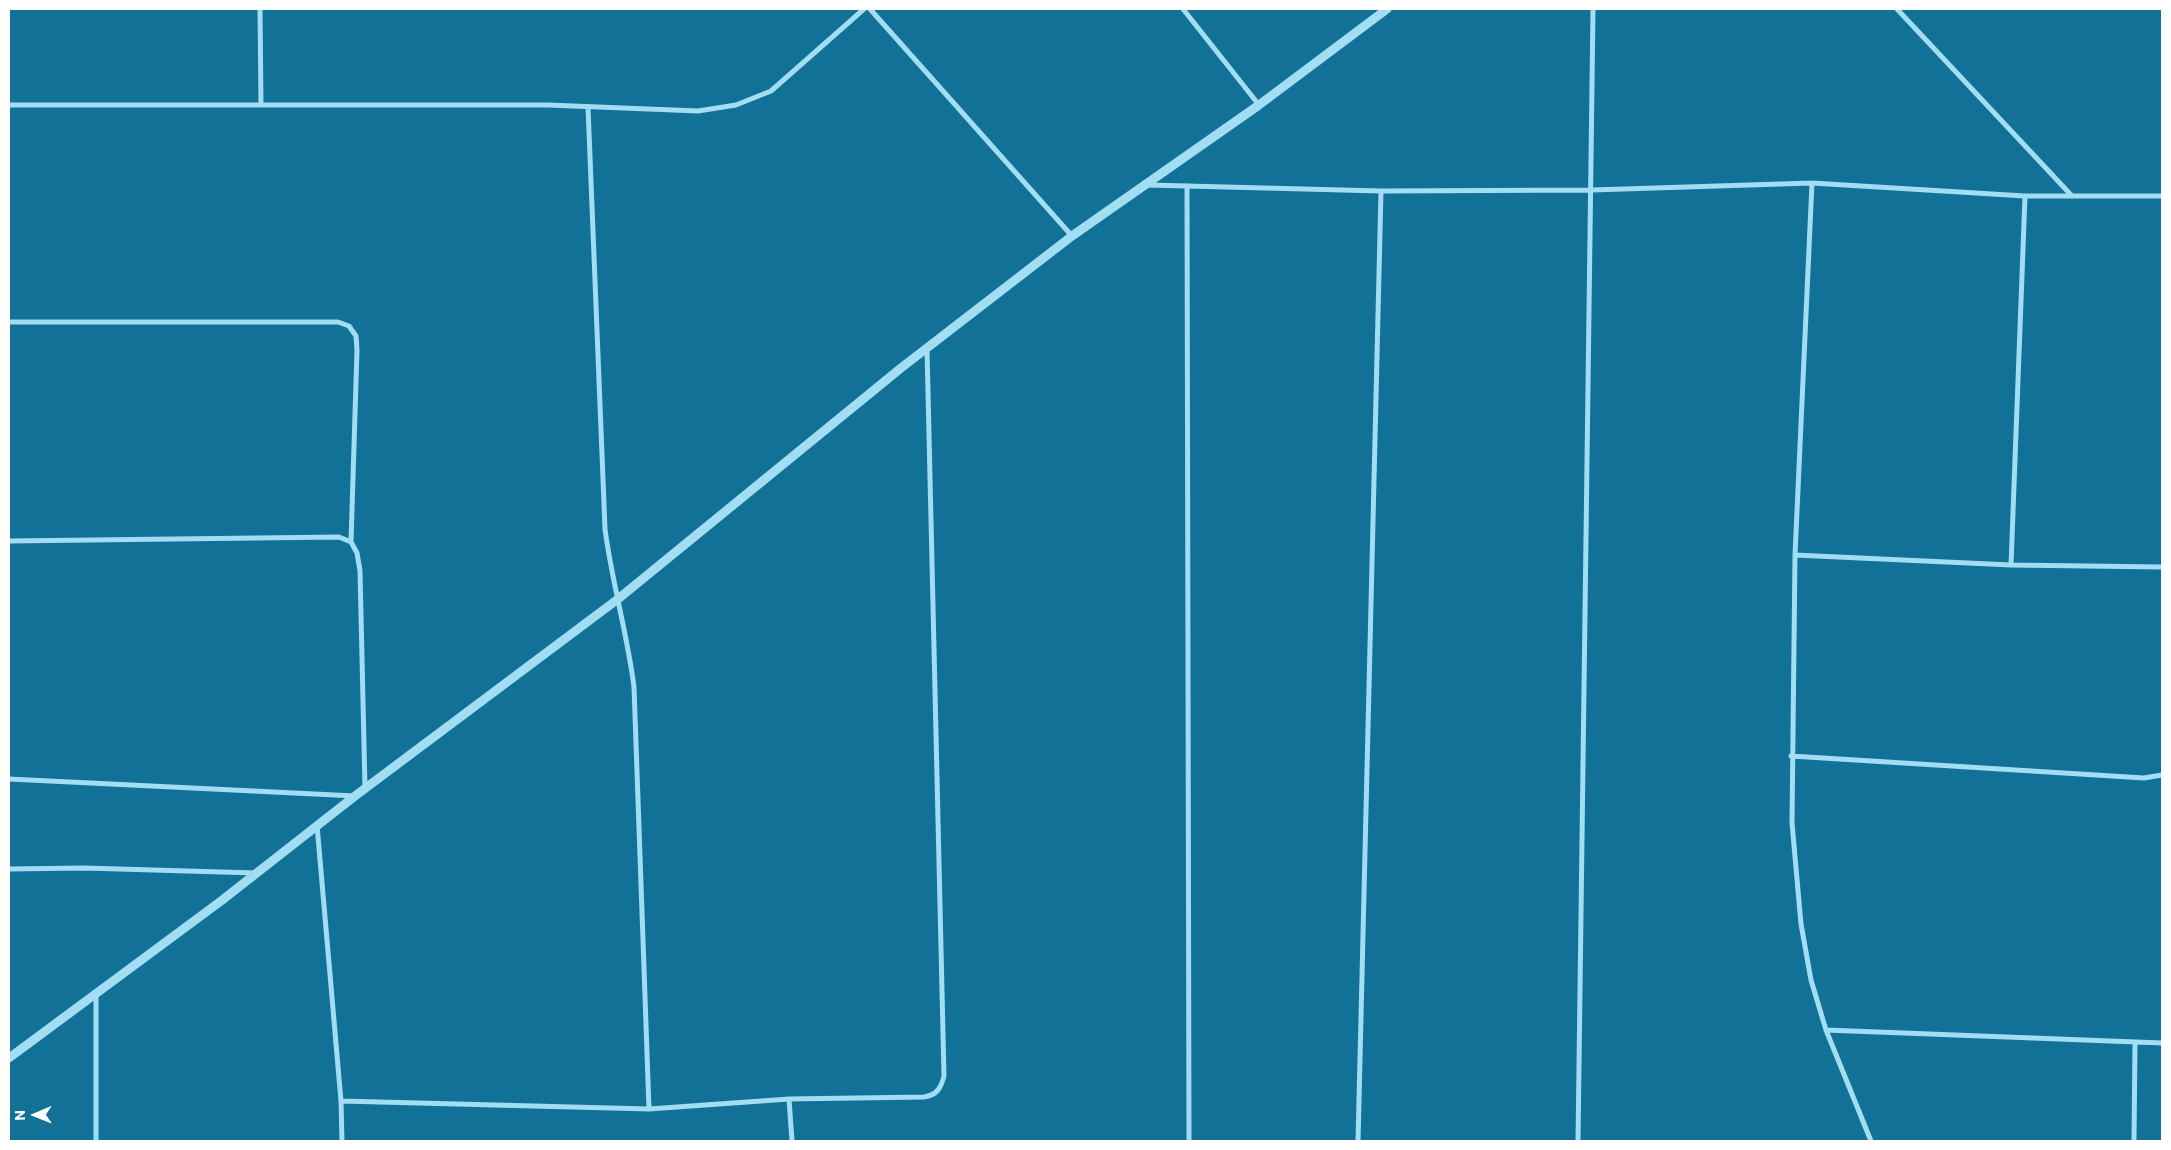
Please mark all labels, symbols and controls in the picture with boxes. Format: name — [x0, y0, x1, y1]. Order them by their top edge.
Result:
north arrow — [10, 1090, 60, 1140]
text: N — [11, 1110, 28, 1121]

